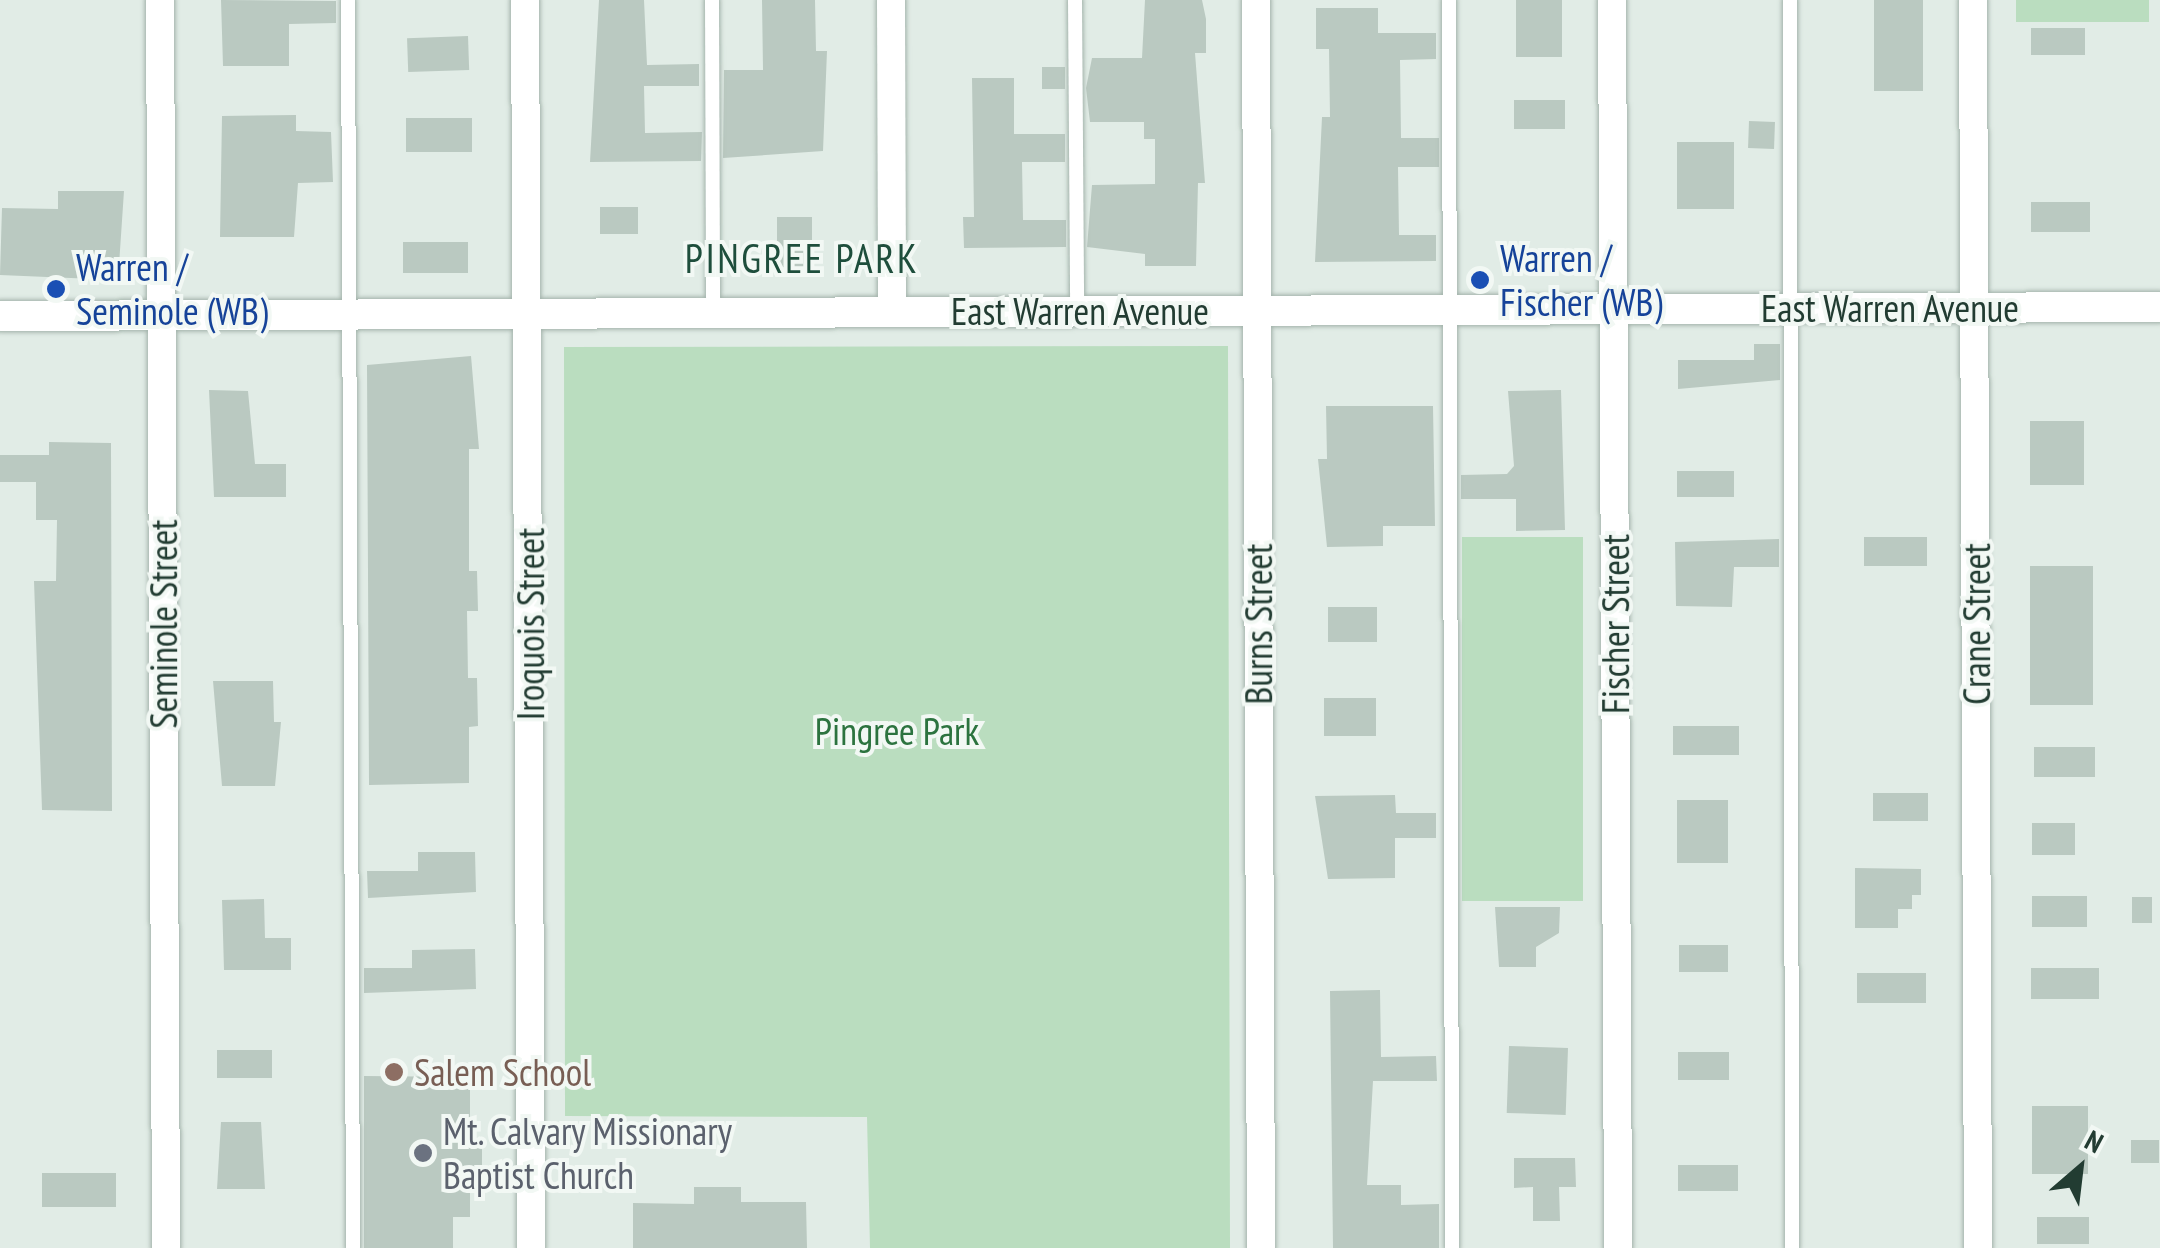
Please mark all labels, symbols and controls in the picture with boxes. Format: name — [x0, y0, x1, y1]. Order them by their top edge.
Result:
district label: PINGREE PARK — [685, 234, 919, 282]
place label: Warren / Fischer (WB) — [1500, 235, 1662, 324]
place label: Warren / Seminole (WB) — [76, 244, 268, 333]
marker: Warren / Fischer (WB) — [1469, 269, 1491, 291]
marker: Warren / Seminole (WB) — [45, 278, 67, 300]
street label: East Warren Avenue — [1760, 285, 2020, 331]
street label: East Warren Avenue — [950, 288, 1210, 334]
street label: Seminole Street — [140, 519, 186, 729]
street label: Iroquois Street — [507, 528, 553, 720]
street label: Fischer Street — [1592, 534, 1638, 714]
street label: Burns Street — [1235, 543, 1281, 705]
street label: Crane Street — [1953, 543, 1999, 705]
park label: Pingree Park — [815, 708, 979, 754]
place label: Salem School — [414, 1049, 591, 1095]
marker: Salem School — [383, 1061, 405, 1083]
place label: Mt. Calvary Missionary Baptist Church — [443, 1108, 736, 1198]
north arrow — [2030, 1118, 2130, 1218]
text: N — [2079, 1121, 2110, 1161]
marker: Mt. Calvary Missionary Baptist Church — [412, 1142, 434, 1164]

